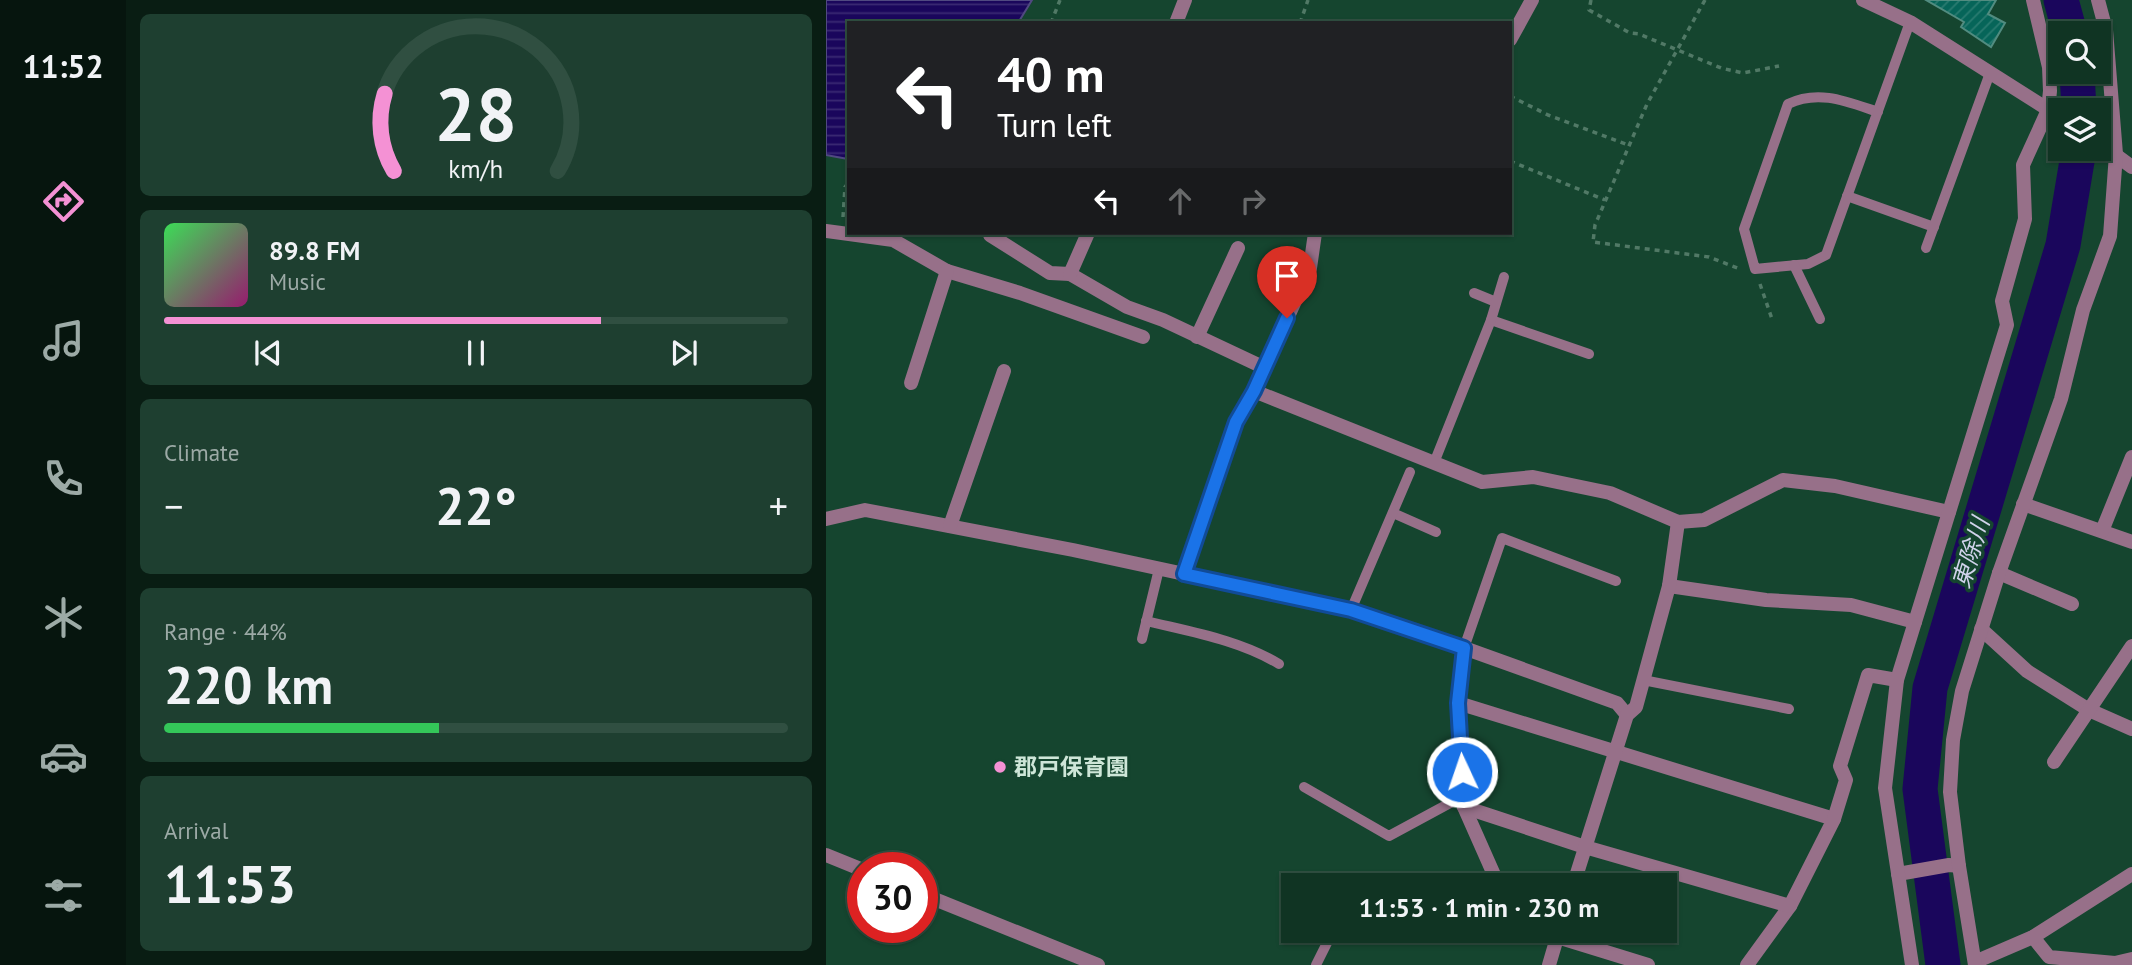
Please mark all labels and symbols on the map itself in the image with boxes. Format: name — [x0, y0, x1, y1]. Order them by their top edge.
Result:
pin — [1257, 246, 1317, 318]
water label: 東除川 — [1945, 511, 1997, 592]
position arrow — [1425, 735, 1499, 809]
place label: 郡戸保育園 — [1014, 752, 1129, 781]
marker: 郡戸保育園 — [992, 759, 1008, 775]
speed limit sign: 30 — [847, 852, 938, 943]

